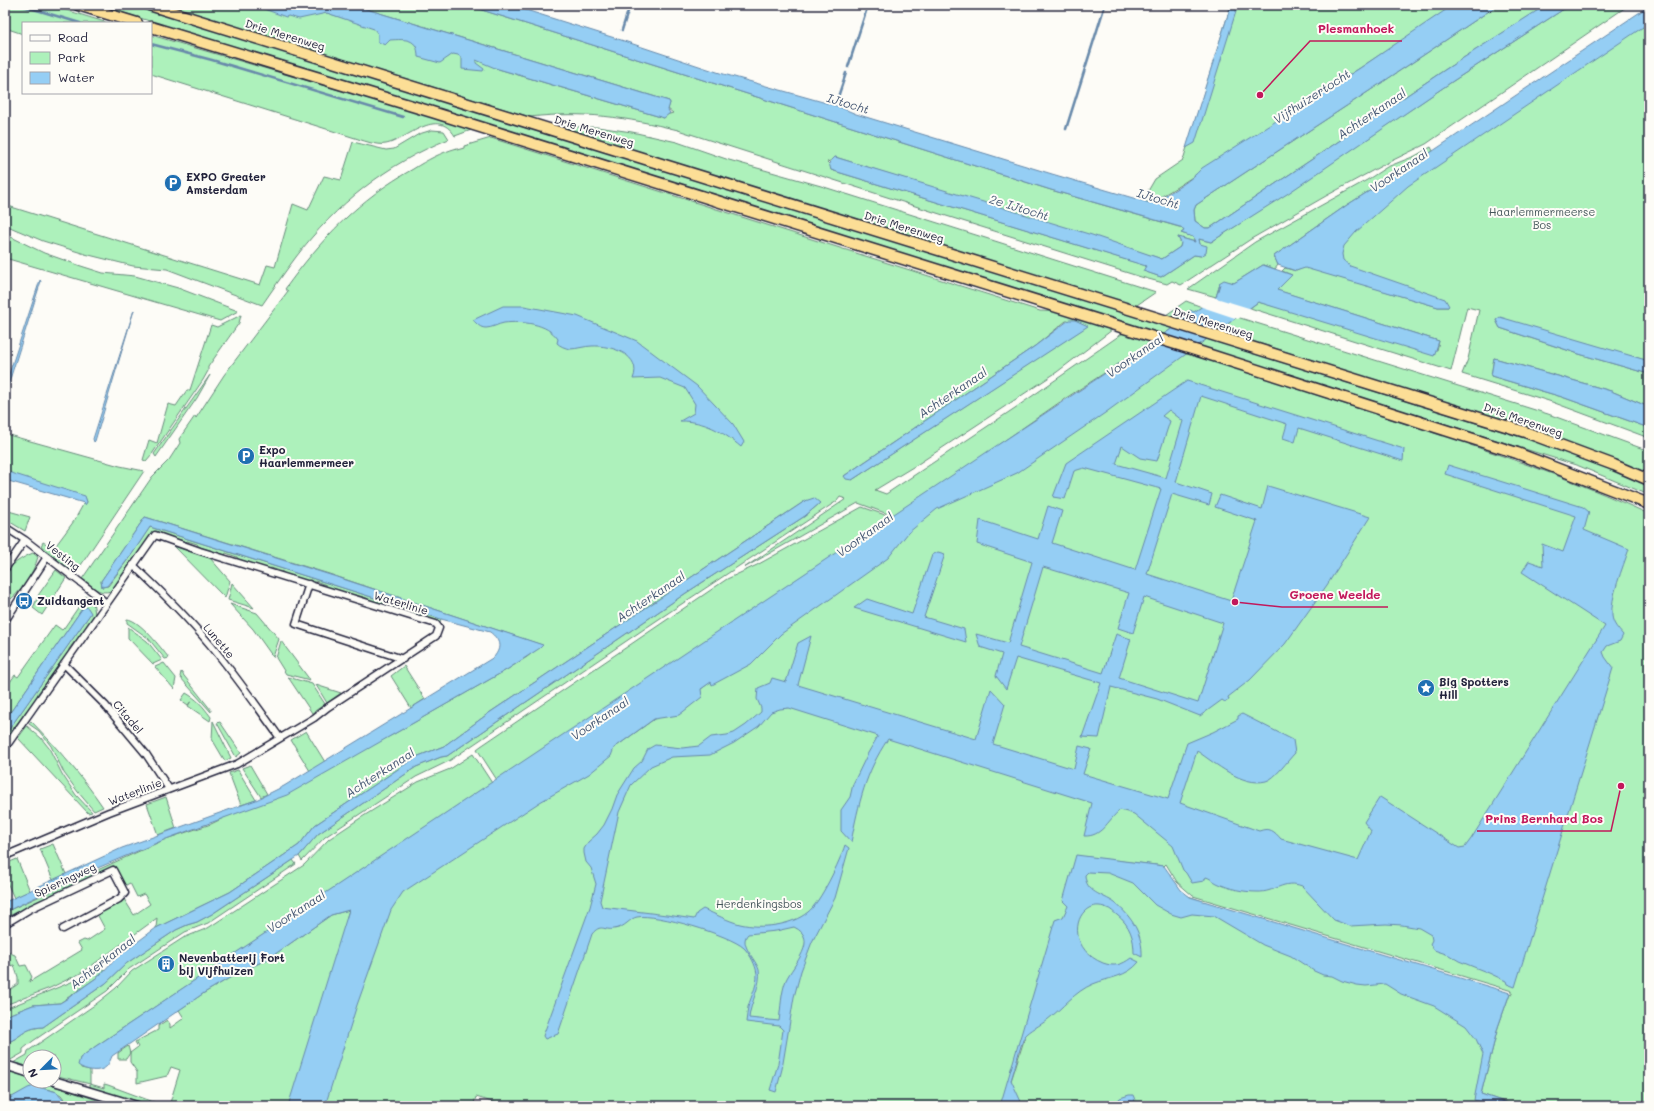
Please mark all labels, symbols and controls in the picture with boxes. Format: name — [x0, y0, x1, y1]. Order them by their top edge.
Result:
street label: Drie Merenweg — [244, 15, 327, 54]
callout: Plesmanhoek — [1310, 17, 1402, 41]
text: Plesmanhoek — [1318, 20, 1394, 36]
legend — [22, 22, 152, 94]
text: Road — [58, 29, 88, 45]
text: Park — [58, 49, 85, 65]
water label: Vijfhuizertocht — [1270, 65, 1353, 127]
text: Water — [58, 69, 95, 85]
water label: Achterkanaal — [1334, 84, 1409, 142]
water label: IJtocht — [825, 89, 871, 117]
street label: Drie Merenweg — [553, 111, 636, 150]
water label: Voorkanaal — [1366, 145, 1431, 195]
place label: EXPO Greater Amsterdam — [186, 169, 266, 197]
parking icon: EXPO Greater Amsterdam — [163, 173, 183, 193]
water label: IJtocht — [1135, 184, 1181, 212]
water label: 2e IJtocht — [988, 190, 1051, 224]
park label: Haarlemmermeerse Bos — [1489, 204, 1595, 232]
street label: Drie Merenweg — [863, 207, 946, 246]
street label: Drie Merenweg — [1172, 303, 1255, 342]
water label: Voorkanaal — [1103, 329, 1166, 381]
water label: Achterkanaal — [915, 363, 990, 421]
street label: Drie Merenweg — [1482, 399, 1565, 440]
place label: Expo Haarlemmermeer — [259, 442, 354, 470]
parking icon: Expo Haarlemmermeer — [236, 446, 256, 466]
water label: Voorkanaal — [833, 508, 896, 560]
street label: Vesting — [43, 537, 84, 574]
water label: Achterkanaal — [613, 567, 688, 625]
callout: Groene Weelde — [1282, 583, 1388, 607]
text: Groene Weelde — [1290, 586, 1380, 602]
street label: Waterlinie — [372, 587, 430, 618]
bus stop icon: Zuidtangent — [14, 591, 34, 611]
place label: Zuidtangent — [37, 593, 104, 608]
street label: Lunette — [200, 620, 238, 661]
place label: Big Spotters Hill — [1439, 674, 1509, 702]
place icon: Big Spotters Hill — [1416, 678, 1436, 698]
water label: Voorkanaal — [567, 693, 632, 743]
street label: Citadel — [110, 697, 147, 737]
water label: Achterkanaal — [342, 744, 417, 800]
street label: Waterlinie — [106, 774, 164, 809]
callout: Prins Bernhard Bos — [1477, 807, 1611, 831]
text: Prins Bernhard Bos — [1485, 810, 1603, 826]
street label: Spieringweg — [32, 859, 98, 900]
water label: Voorkanaal — [263, 886, 328, 936]
park label: Herdenkingsbos — [716, 896, 802, 911]
water label: Achterkanaal — [66, 930, 139, 992]
place label: Nevenbatterij Fort bij Vijfhuizen — [179, 950, 285, 978]
building icon: Nevenbatterij Fort bij Vijfhuizen — [156, 954, 176, 974]
north arrow — [22, 1049, 62, 1089]
text: N — [24, 1066, 41, 1080]

